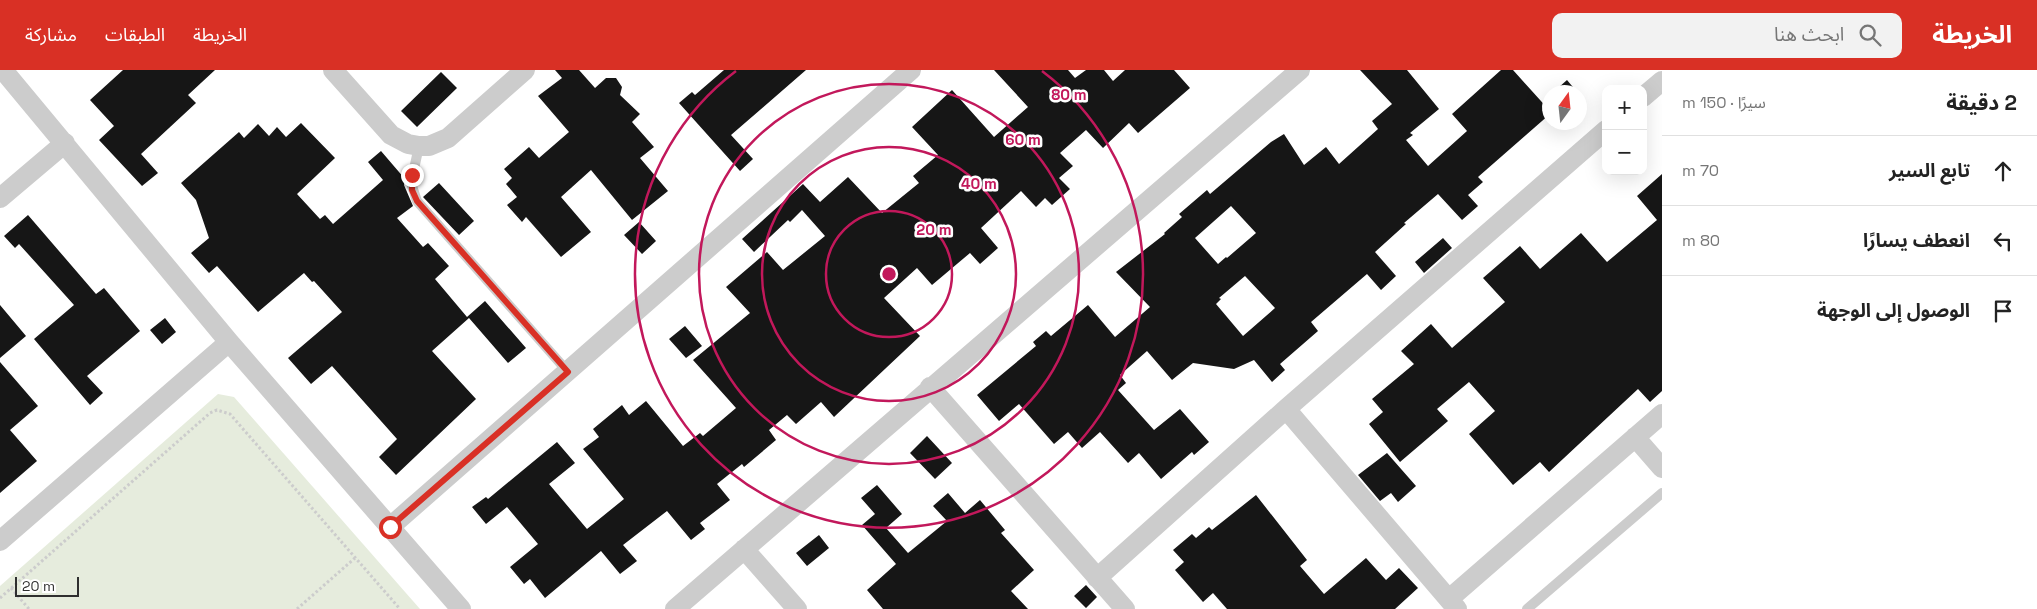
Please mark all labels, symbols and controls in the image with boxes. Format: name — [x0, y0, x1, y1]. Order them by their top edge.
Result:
search box — [1552, 13, 1902, 58]
text: الخريطة — [1932, 19, 2012, 50]
icon: search — [1856, 21, 1884, 49]
text: ابحث هنا — [1774, 22, 1844, 47]
text: مشاركة — [25, 23, 77, 46]
text: الطبقات — [105, 23, 165, 46]
text: الخريطة — [193, 23, 247, 46]
text: 80 m — [1051, 85, 1087, 104]
north arrow — [1542, 85, 1587, 130]
map controls — [1602, 85, 1647, 175]
button: + — [1602, 85, 1647, 130]
text: 2 دقيقة — [1946, 89, 2017, 116]
text: سيرًا · 150 m — [1682, 92, 1766, 113]
text: 60 m — [1005, 130, 1041, 149]
button: − — [1602, 130, 1647, 175]
icon: ahead — [1989, 157, 2017, 185]
text: تابع السير — [1889, 158, 1970, 183]
text: 70 m — [1682, 160, 1719, 181]
route end — [401, 164, 424, 187]
text: 40 m — [961, 174, 997, 193]
text: 20 m — [916, 220, 952, 239]
icon: left — [1989, 227, 2017, 255]
text: انعطف يسارًا — [1863, 228, 1970, 253]
text: 80 m — [1682, 230, 1720, 251]
centre of rings — [880, 265, 898, 283]
icon: arrive — [1989, 297, 2017, 325]
text: الوصول إلى الوجهة — [1817, 298, 1970, 323]
route start — [379, 516, 402, 539]
scale bar — [15, 574, 79, 597]
text: 20 m — [22, 577, 55, 595]

